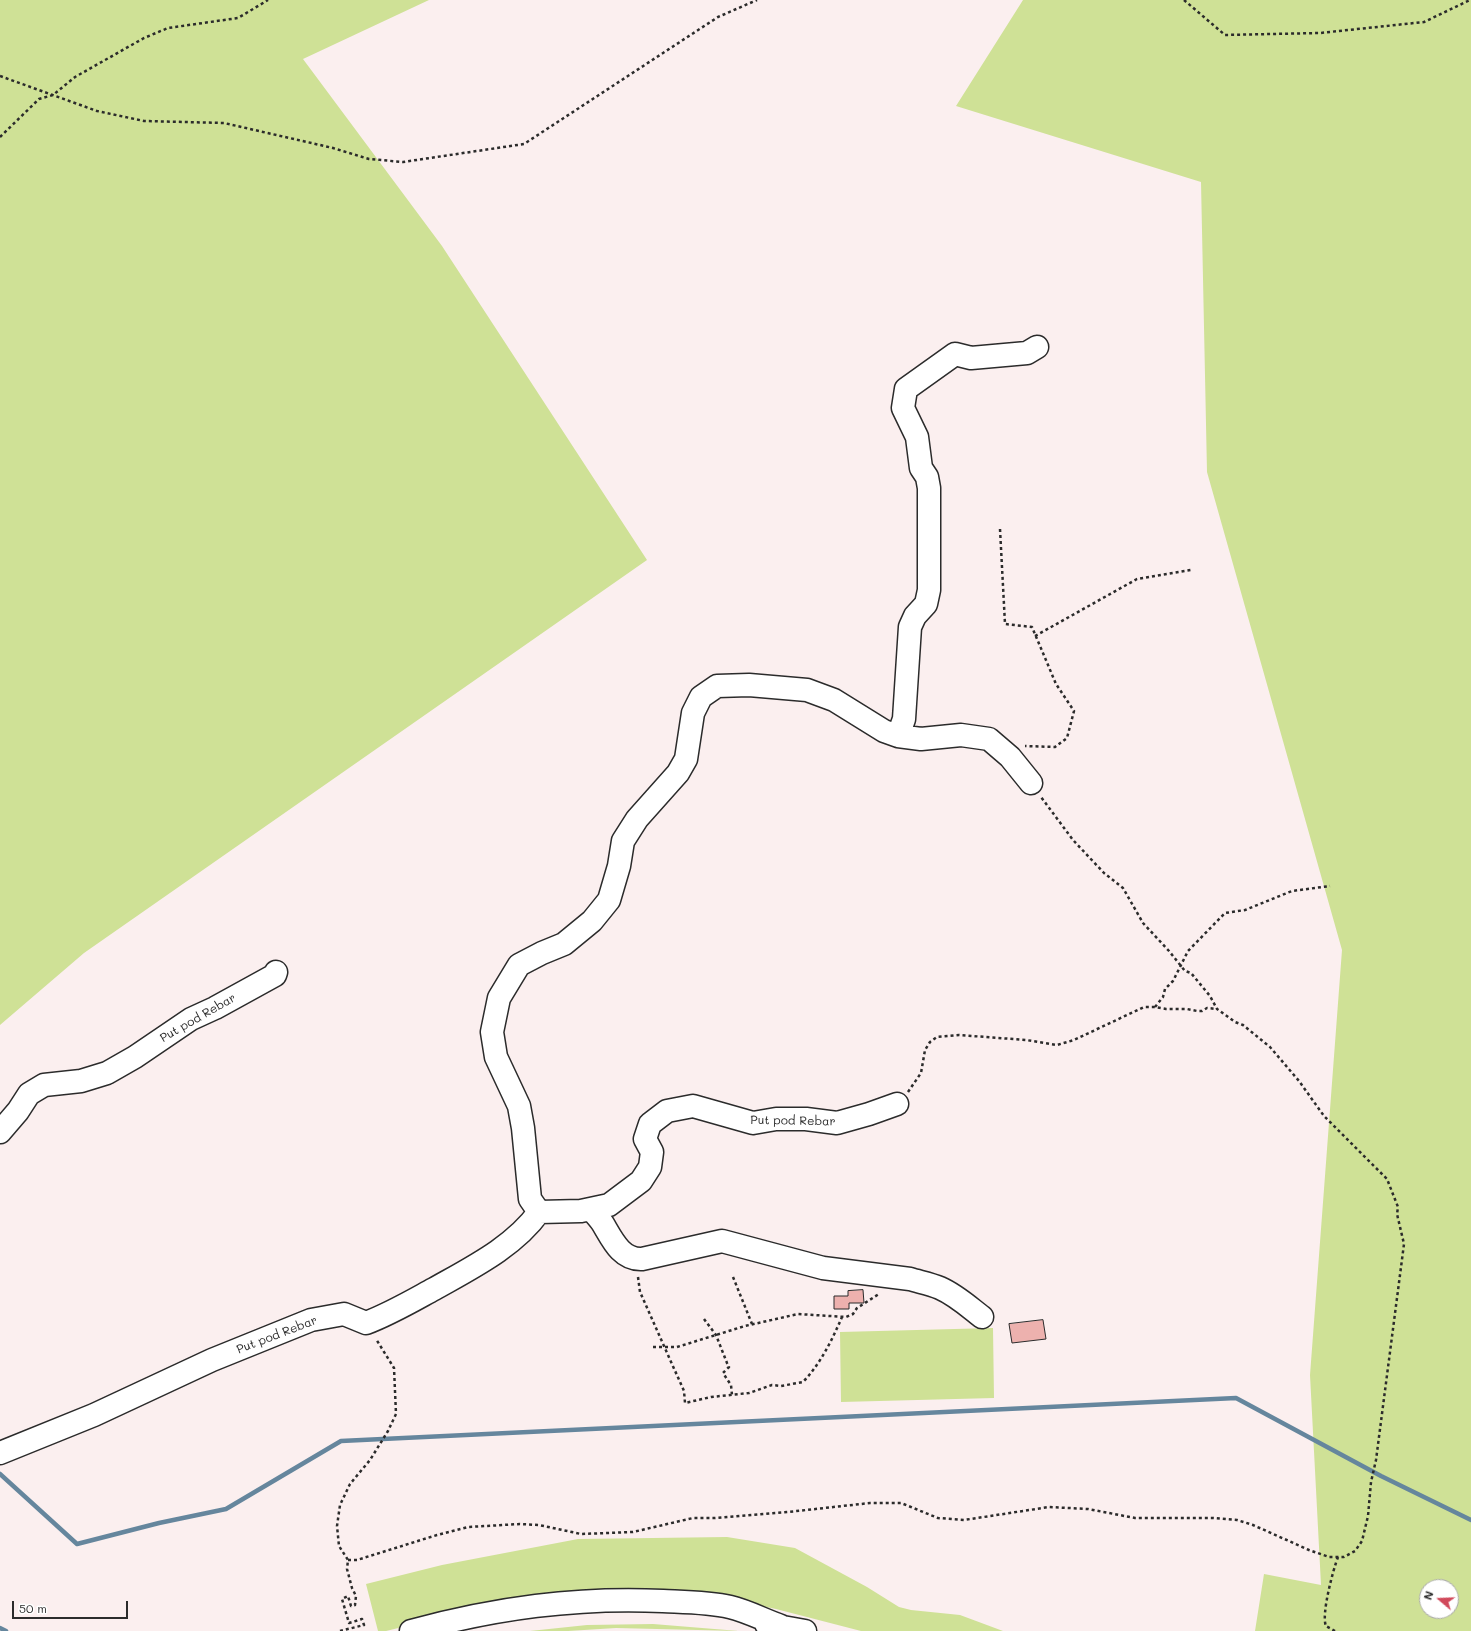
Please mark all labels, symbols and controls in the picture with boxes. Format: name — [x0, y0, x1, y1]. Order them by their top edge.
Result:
street label: Put pod Rebar — [157, 990, 239, 1046]
street label: Put pod Rebar — [750, 1113, 836, 1129]
street label: Put pod Rebar — [235, 1313, 319, 1357]
north arrow — [1419, 1579, 1459, 1619]
text: N — [1420, 1589, 1437, 1602]
scale bar — [14, 1593, 130, 1619]
text: 50 m — [19, 1600, 47, 1616]

